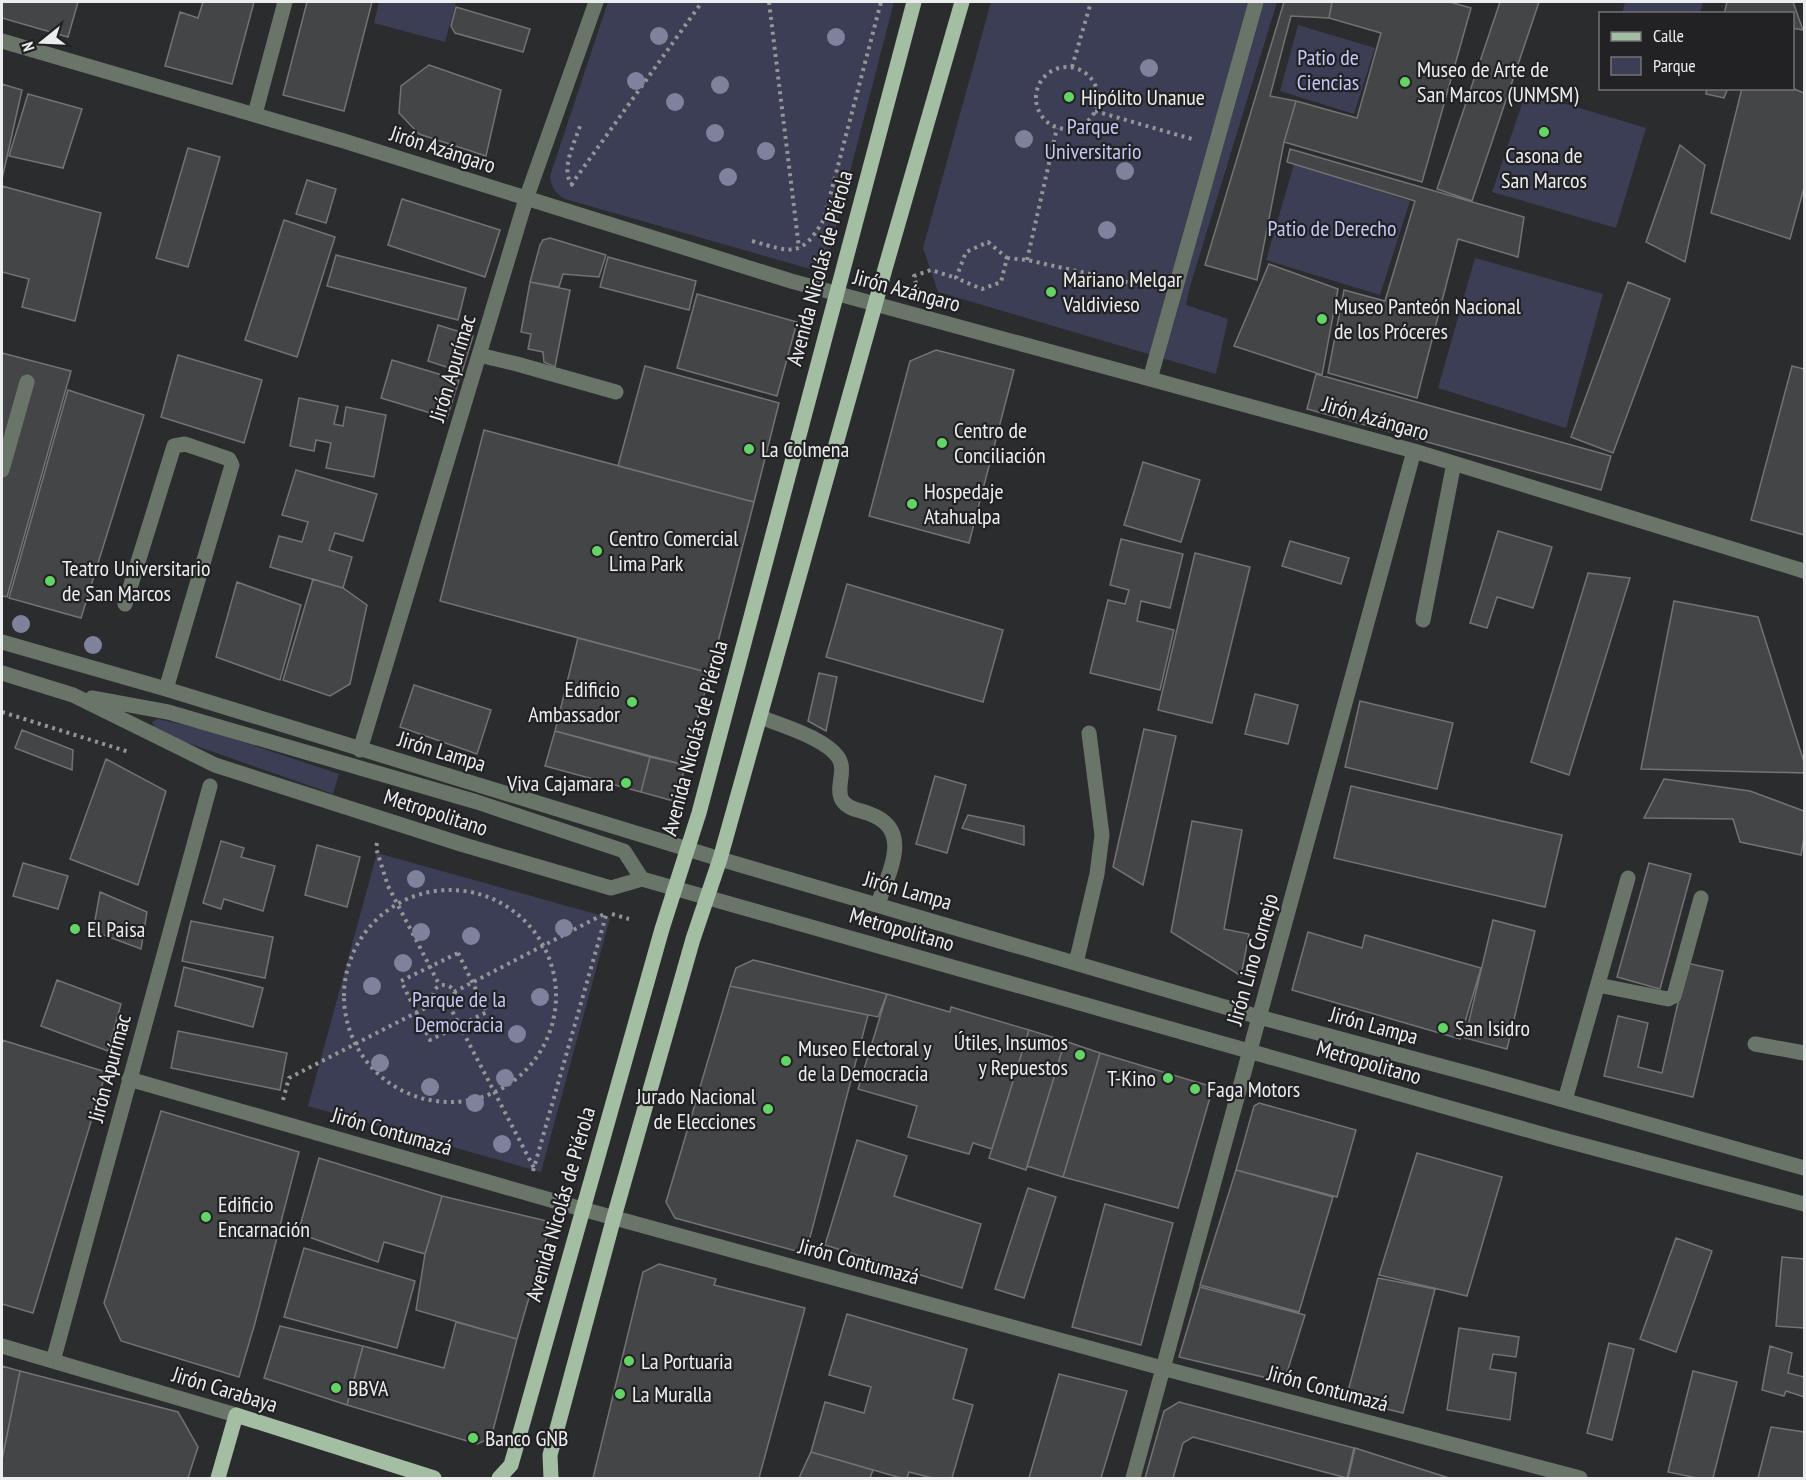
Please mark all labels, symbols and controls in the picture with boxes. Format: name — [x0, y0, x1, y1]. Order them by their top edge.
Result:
north arrow — [12, 12, 72, 72]
legend — [1599, 12, 1794, 90]
text: Calle — [1653, 24, 1684, 47]
text: N — [17, 39, 39, 54]
park label: Patio de Ciencias — [1297, 43, 1359, 96]
text: Parque — [1653, 54, 1696, 77]
place label: Museo de Arte de San Marcos (UNMSM) — [1417, 55, 1579, 108]
marker: Museo de Arte de San Marcos (UNMSM) — [1398, 75, 1412, 89]
place label: Hipólito Unanue — [1081, 83, 1205, 111]
marker: Hipólito Unanue — [1062, 90, 1076, 104]
park label: Parque Universitario — [1045, 112, 1141, 165]
street label: Jirón Azángaro — [386, 118, 499, 179]
marker: Casona de San Marcos — [1537, 125, 1551, 139]
place label: Casona de San Marcos — [1501, 141, 1587, 194]
street label: Avenida Nicolás de Piérola — [779, 167, 859, 369]
park label: Patio de Derecho — [1268, 214, 1397, 242]
street label: Jirón Azángaro — [849, 262, 964, 318]
place label: Mariano Melgar Valdivieso — [1062, 265, 1182, 318]
marker: Mariano Melgar Valdivieso — [1044, 285, 1058, 299]
place label: Museo Panteón Nacional de los Próceres — [1334, 292, 1522, 345]
street label: Jirón Apurímac — [422, 311, 482, 426]
marker: Museo Panteón Nacional de los Próceres — [1315, 312, 1329, 326]
street label: Jirón Azángaro — [1318, 389, 1433, 447]
place label: Centro de Conciliación — [954, 416, 1046, 469]
place label: La Colmena — [761, 435, 849, 463]
marker: Centro de Conciliación — [935, 436, 949, 450]
marker: La Colmena — [742, 442, 756, 456]
place label: Hospedaje Atahualpa — [924, 477, 1004, 530]
marker: Hospedaje Atahualpa — [905, 497, 919, 511]
place label: Centro Comercial Lima Park — [609, 524, 739, 577]
marker: Centro Comercial Lima Park — [590, 544, 604, 558]
place label: Teatro Universitario de San Marcos — [62, 554, 211, 607]
marker: Teatro Universitario de San Marcos — [43, 574, 57, 588]
street label: Avenida Nicolás de Piérola — [654, 637, 734, 839]
place label: Edificio Ambassador — [528, 675, 620, 728]
marker: Edificio Ambassador — [625, 695, 639, 709]
street label: Jirón Lampa — [394, 724, 489, 778]
place label: Viva Cajamara — [506, 769, 614, 797]
marker: Viva Cajamara — [619, 776, 633, 790]
street label: Metropolitano — [380, 782, 492, 842]
street label: Jirón Lampa — [860, 864, 955, 916]
street label: Jirón Lino Cornejo — [1220, 890, 1284, 1029]
street label: Metropolitano — [846, 901, 958, 957]
place label: El Paisa — [87, 915, 145, 943]
marker: El Paisa — [68, 922, 82, 936]
park label: Parque de la Democracia — [412, 985, 506, 1038]
street label: Jirón Lampa — [1326, 1000, 1421, 1050]
street label: Jirón Apurímac — [81, 1011, 137, 1126]
place label: San Isidro — [1455, 1014, 1530, 1042]
marker: San Isidro — [1436, 1021, 1450, 1035]
place label: Útiles, Insumos y Repuestos — [954, 1028, 1068, 1081]
place label: Museo Electoral y de la Democracia — [798, 1034, 932, 1087]
street label: Metropolitano — [1313, 1034, 1425, 1090]
marker: Útiles, Insumos y Repuestos — [1073, 1048, 1087, 1062]
marker: Museo Electoral y de la Democracia — [779, 1054, 793, 1068]
place label: T-Kino — [1107, 1064, 1156, 1092]
marker: T-Kino — [1161, 1071, 1175, 1085]
place label: Faga Motors — [1207, 1075, 1300, 1103]
place label: Jurado Nacional de Elecciones — [635, 1082, 757, 1135]
marker: Faga Motors — [1188, 1082, 1202, 1096]
street label: Jirón Contumazá — [328, 1100, 455, 1162]
marker: Jurado Nacional de Elecciones — [761, 1102, 775, 1116]
street label: Avenida Nicolás de Piérola — [519, 1104, 601, 1304]
place label: Edificio Encarnación — [218, 1190, 310, 1243]
marker: Edificio Encarnación — [199, 1210, 213, 1224]
street label: Jirón Contumazá — [795, 1231, 923, 1291]
place label: La Portuaria — [641, 1347, 733, 1375]
marker: La Portuaria — [622, 1354, 636, 1368]
street label: Jirón Contumazá — [1264, 1358, 1392, 1418]
street label: Jirón Carabaya — [168, 1359, 281, 1418]
place label: BBVA — [348, 1374, 389, 1402]
place label: La Muralla — [632, 1380, 712, 1408]
marker: BBVA — [329, 1381, 343, 1395]
marker: La Muralla — [613, 1387, 627, 1401]
place label: Banco GNB — [485, 1424, 568, 1452]
marker: Banco GNB — [466, 1431, 480, 1445]

